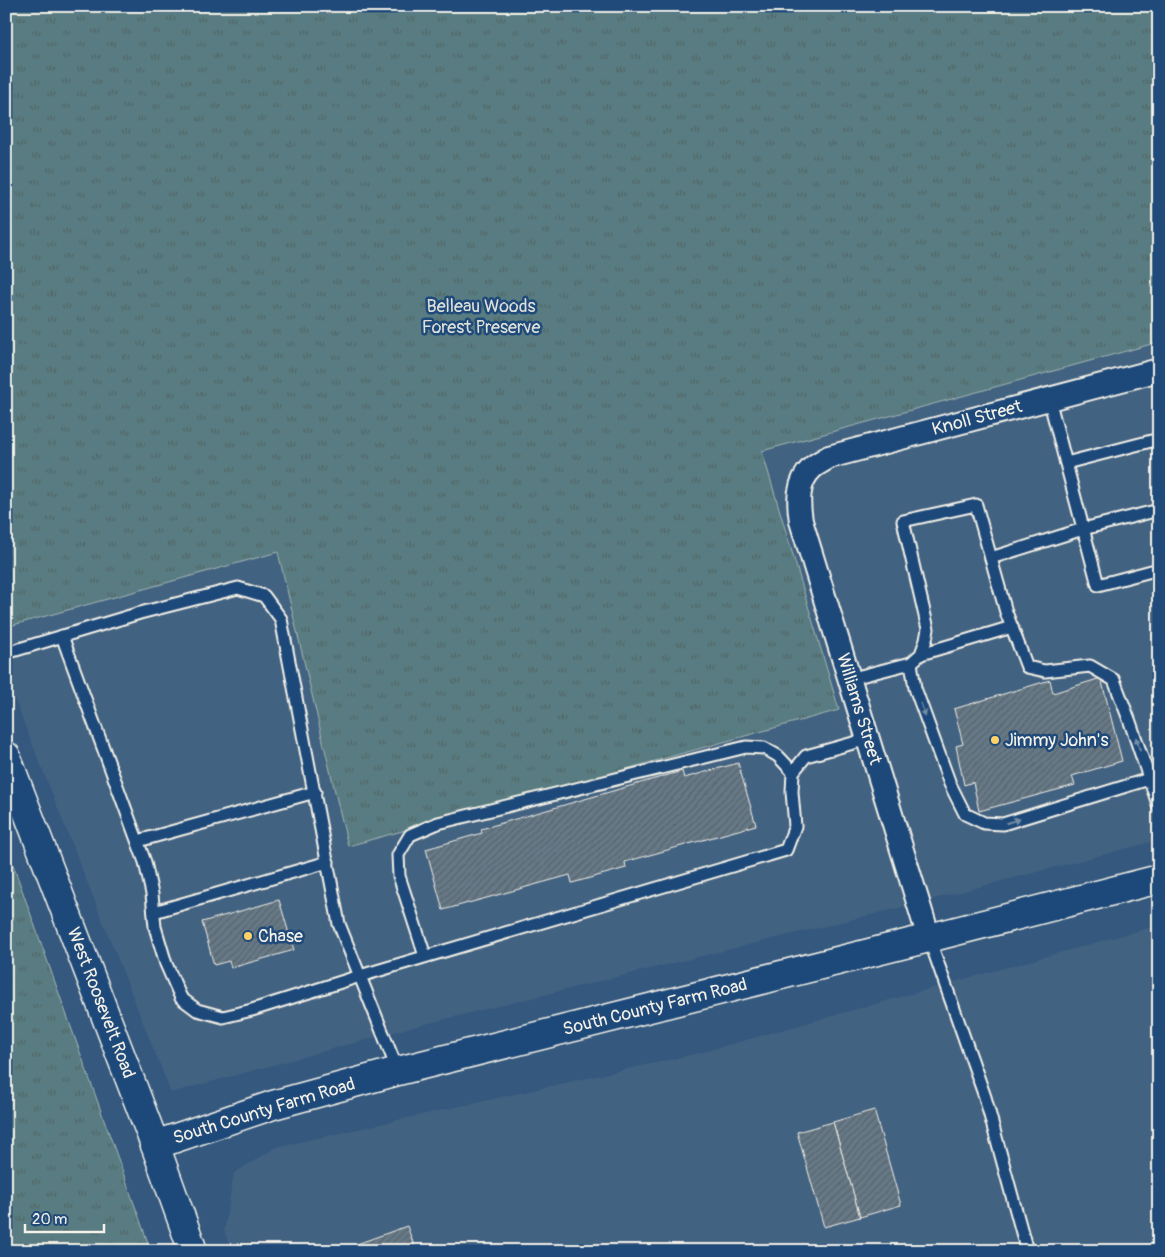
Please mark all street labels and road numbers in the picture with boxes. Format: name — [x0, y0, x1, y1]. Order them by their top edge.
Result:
street label: Knoll Street — [929, 395, 1025, 441]
street label: Williams Street — [831, 651, 887, 768]
street label: West Roosevelt Road — [62, 924, 140, 1082]
street label: South County Farm Road — [560, 973, 750, 1041]
street label: South County Farm Road — [170, 1072, 358, 1150]

